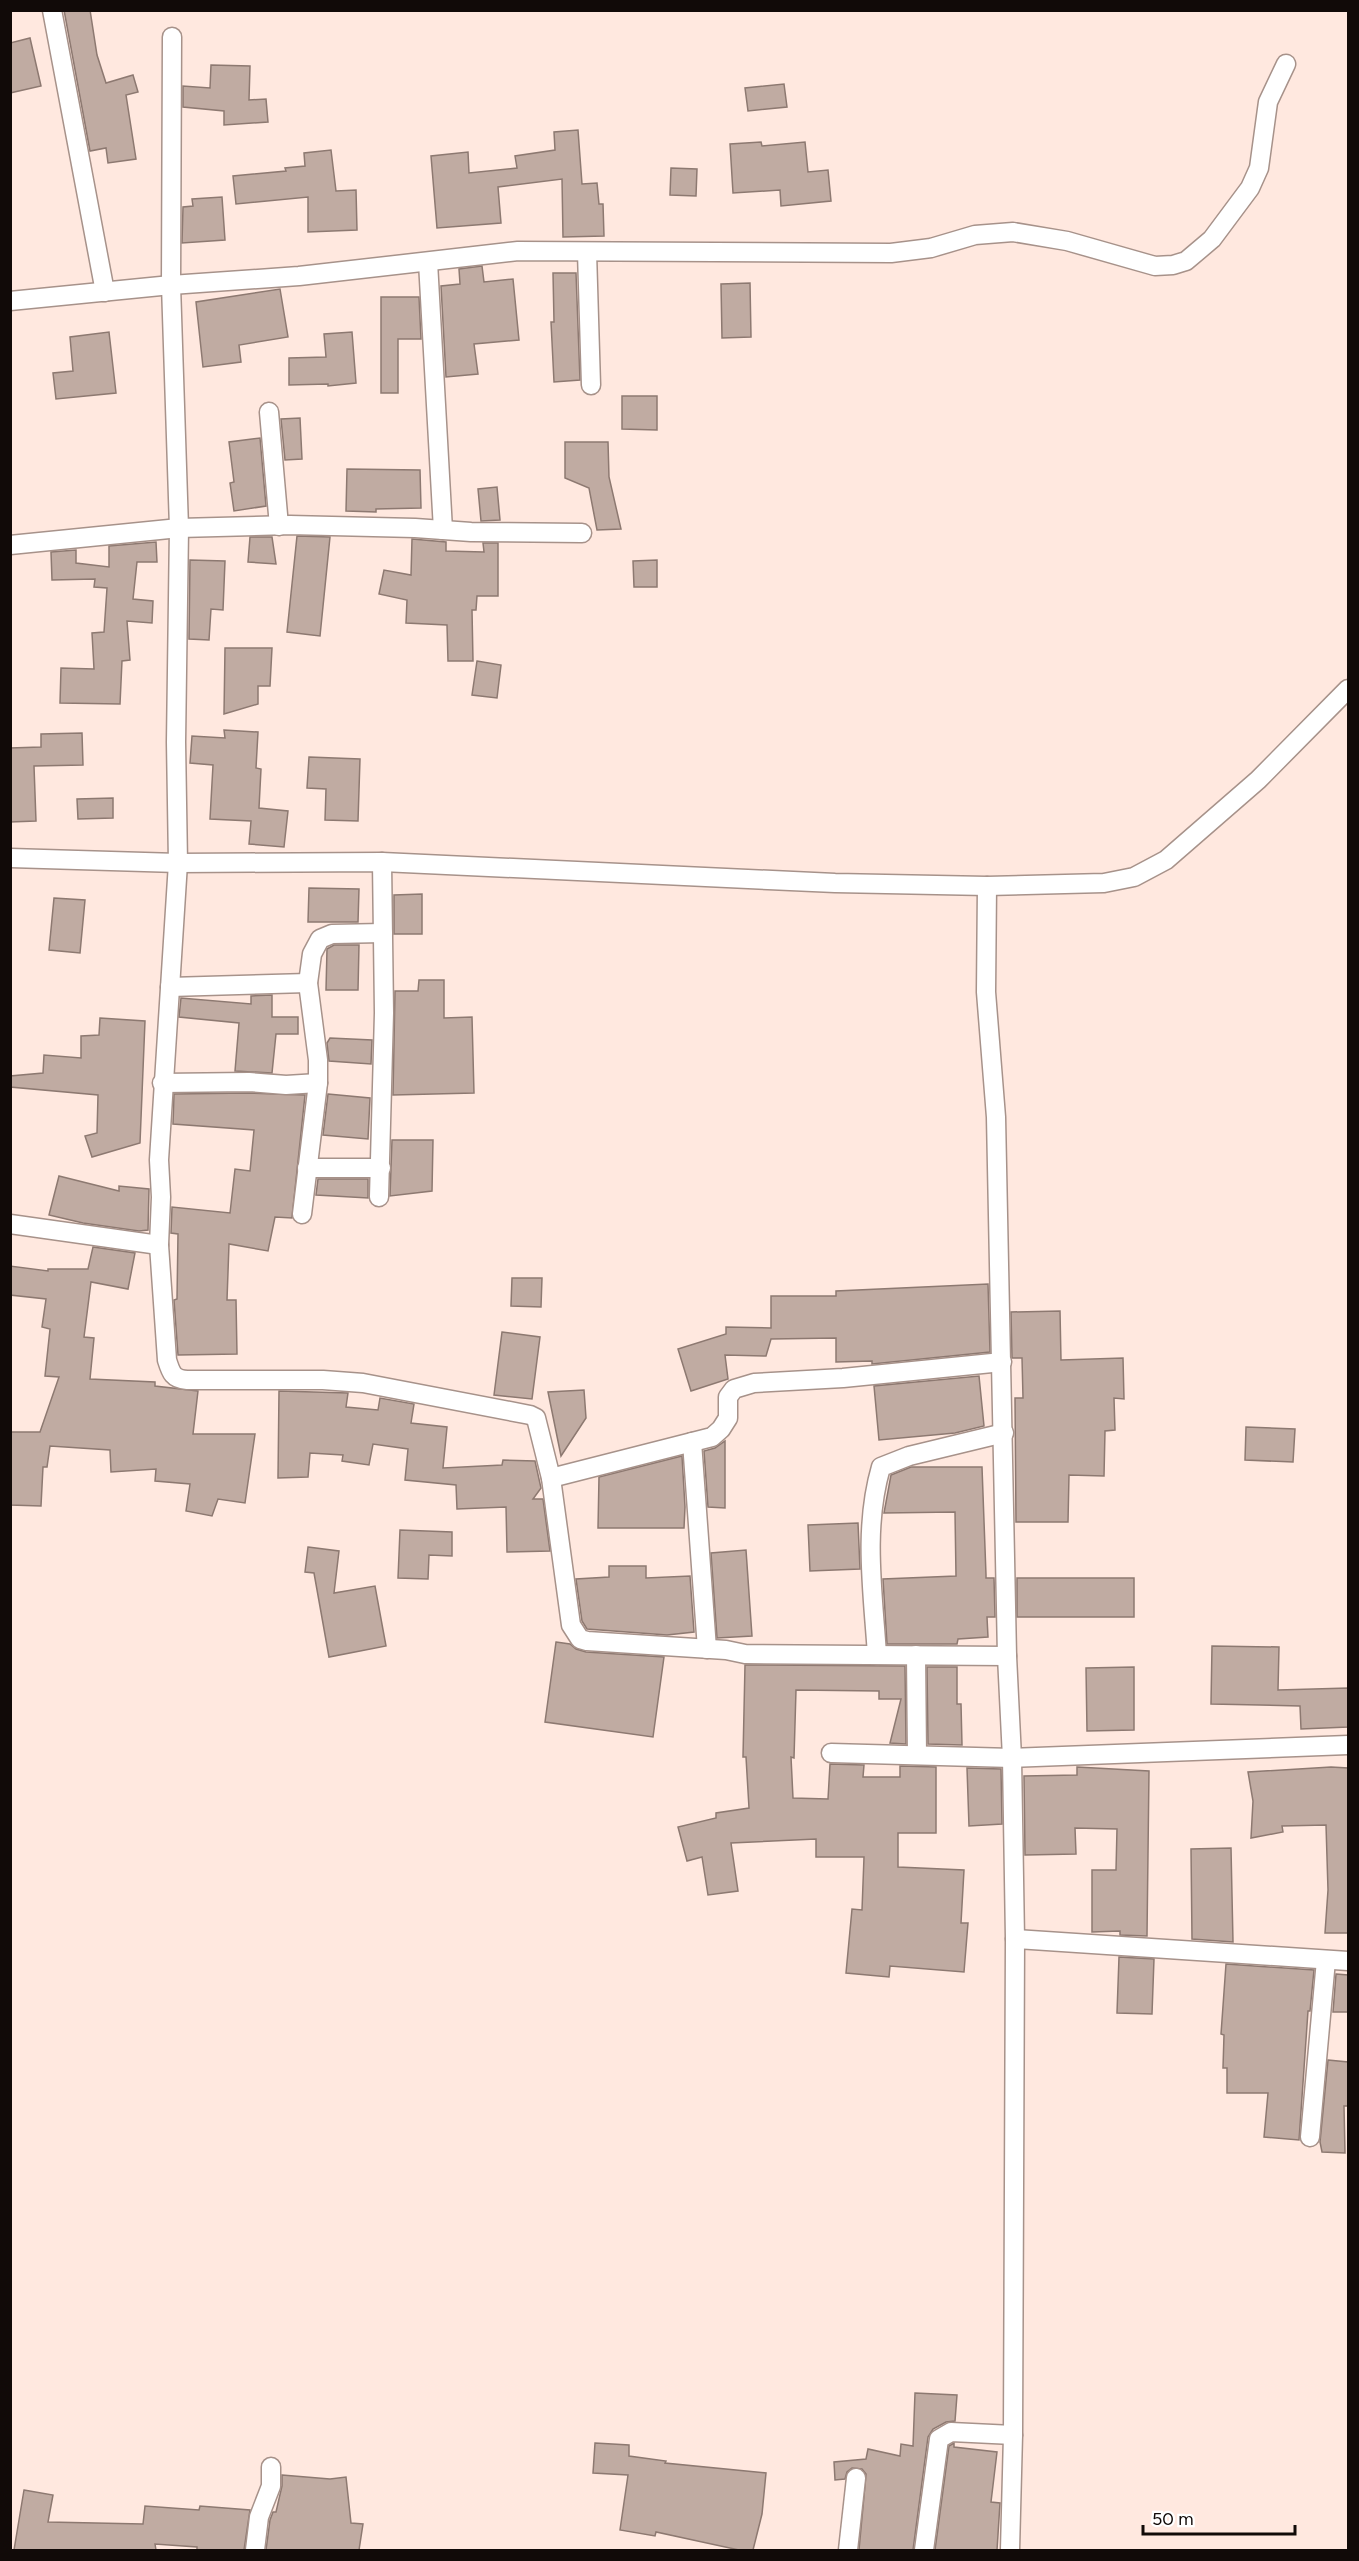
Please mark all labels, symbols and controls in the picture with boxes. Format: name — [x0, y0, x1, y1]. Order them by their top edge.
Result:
scale bar — [1143, 2498, 1294, 2536]
text: 50 m — [1152, 2508, 1194, 2530]

